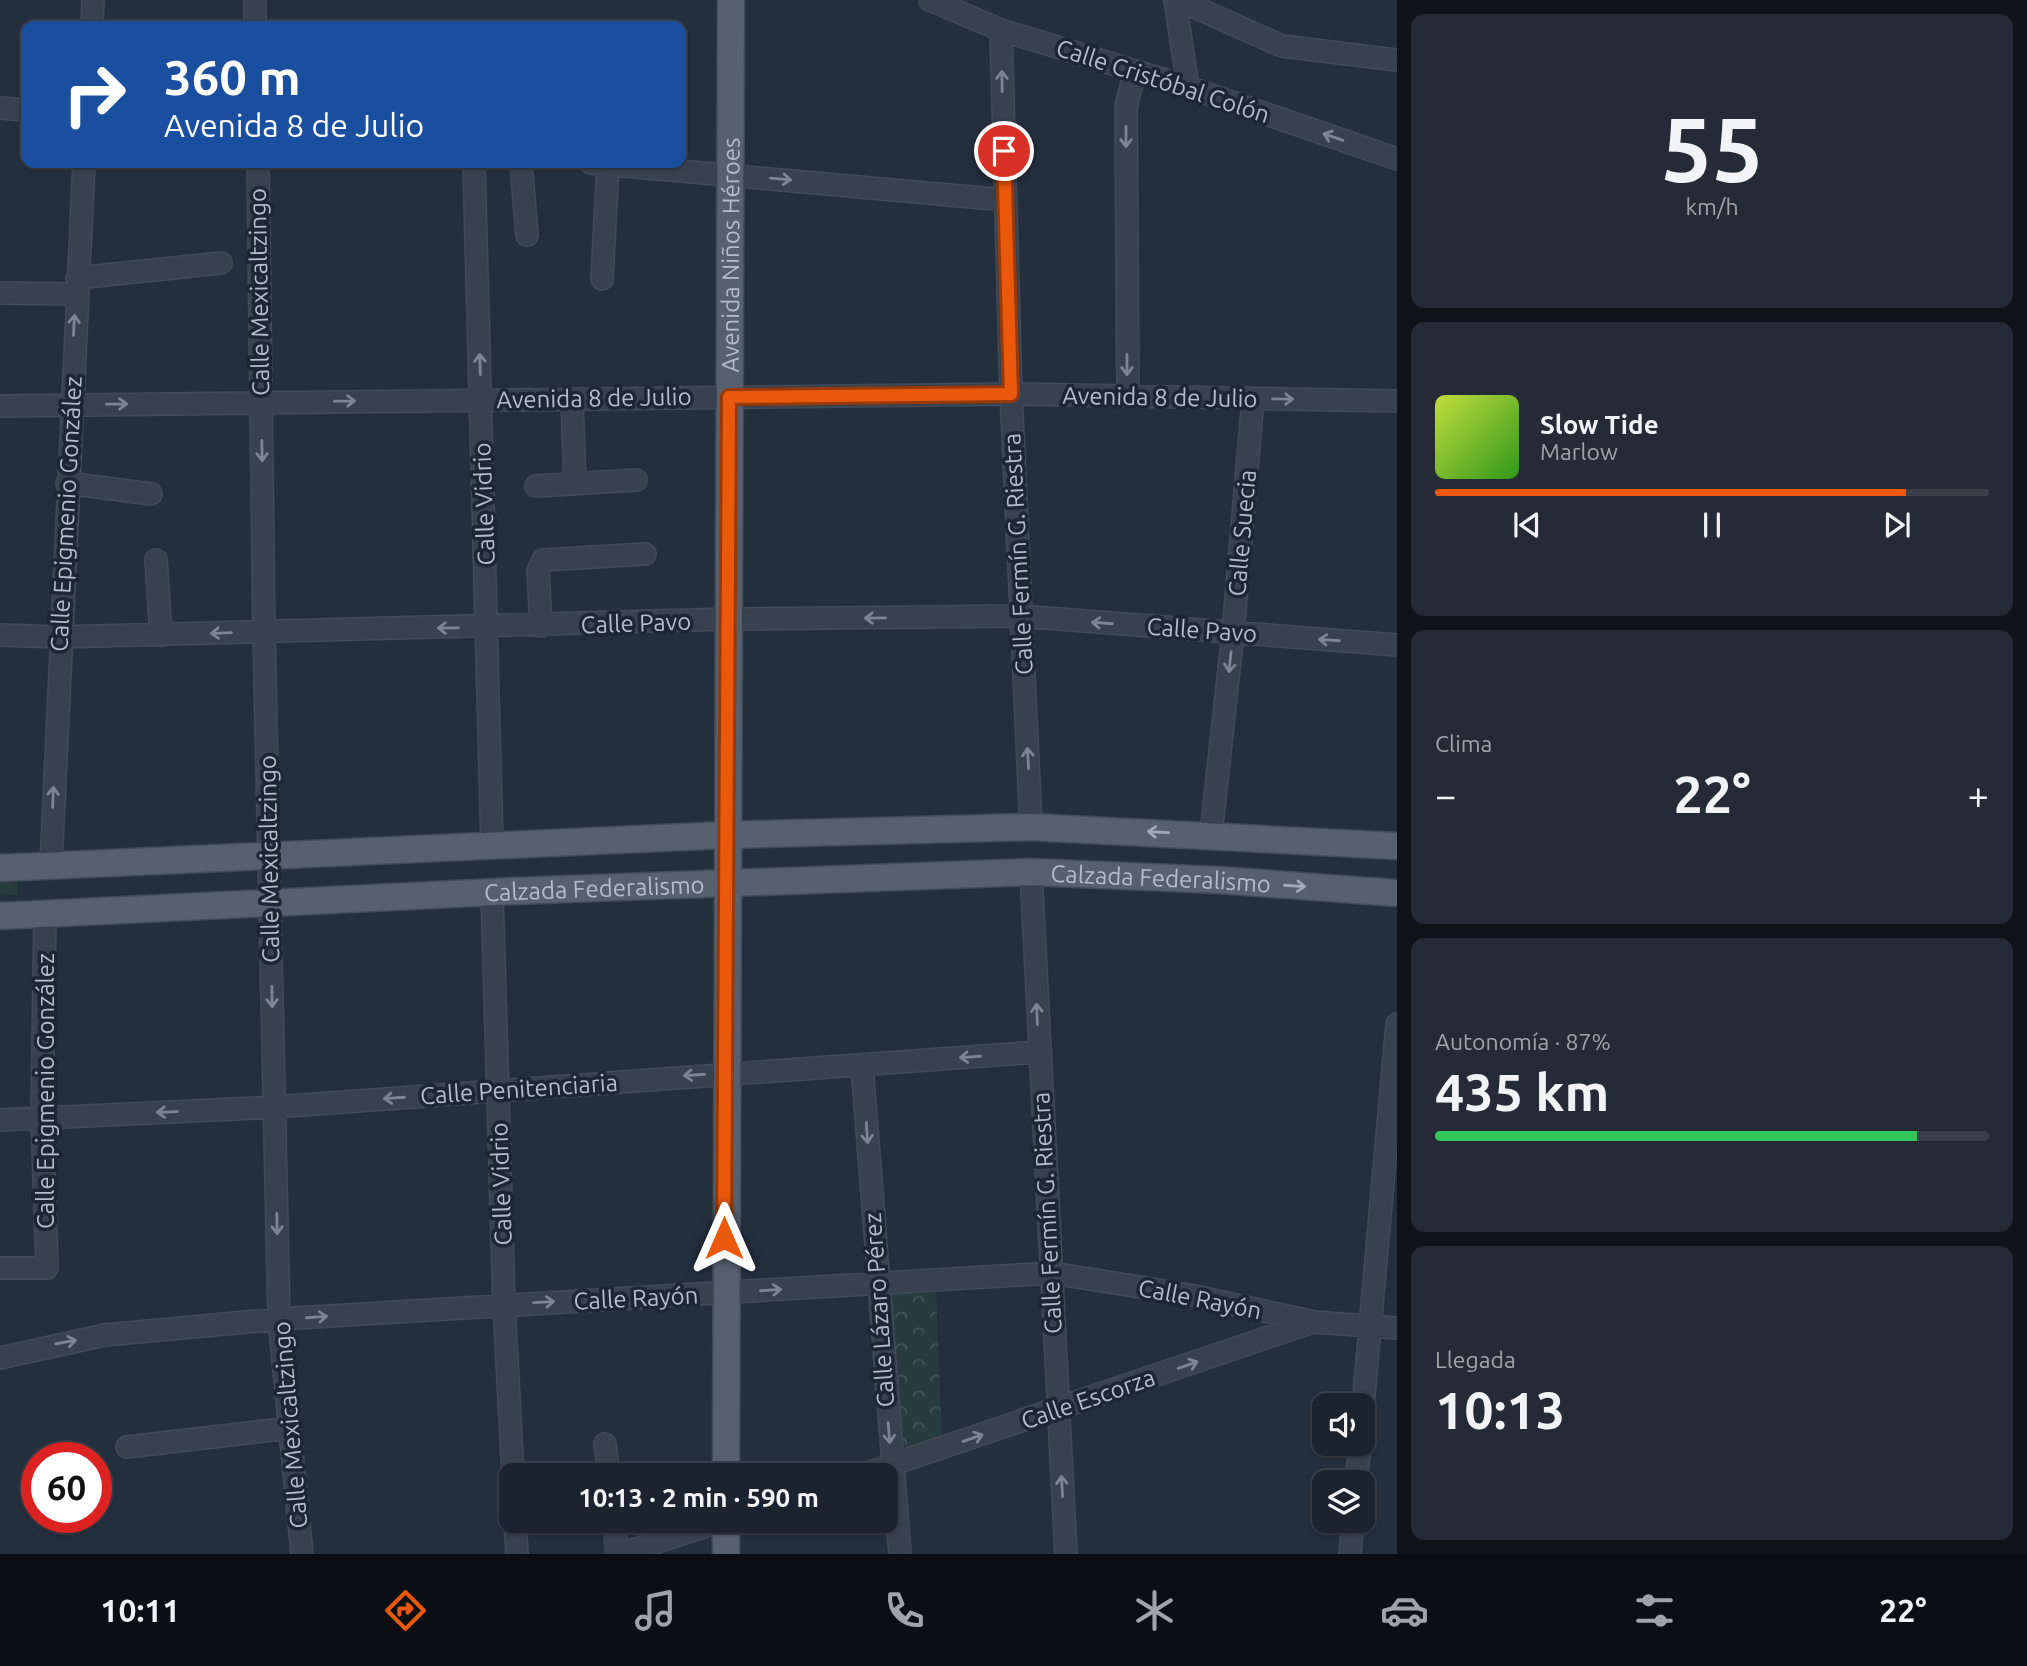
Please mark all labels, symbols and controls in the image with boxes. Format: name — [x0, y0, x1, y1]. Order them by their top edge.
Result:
street label: Calle Cristóbal Colón — [1053, 34, 1273, 128]
icon: right — [49, 49, 140, 140]
text: 360 m — [164, 49, 301, 104]
one-way arrow — [995, 70, 1009, 93]
text: 55 — [1661, 97, 1763, 199]
text: Avenida 8 de Julio — [164, 107, 424, 143]
pin — [974, 121, 1034, 181]
one-way arrow — [1119, 126, 1133, 149]
one-way arrow — [1322, 130, 1344, 142]
icon: arrive — [985, 132, 1023, 170]
street label: Avenida Niños Héroes — [716, 137, 744, 373]
one-way arrow — [769, 173, 792, 186]
street label: Calle Mexicaltzingo — [244, 188, 274, 396]
text: km/h — [1685, 194, 1739, 219]
one-way arrow — [68, 314, 81, 337]
one-way arrow — [473, 352, 486, 375]
one-way arrow — [1120, 353, 1134, 376]
street label: Calle Epigmenio González — [45, 375, 87, 653]
street label: Avenida 8 de Julio — [1062, 382, 1258, 412]
street label: Avenida 8 de Julio — [496, 383, 692, 413]
one-way arrow — [1271, 392, 1294, 406]
one-way arrow — [333, 394, 356, 408]
one-way arrow — [105, 398, 128, 411]
text: Slow Tide — [1540, 410, 1659, 439]
street label: Calle Fermín G. Riestra — [998, 432, 1038, 676]
text: Marlow — [1540, 439, 1618, 464]
one-way arrow — [255, 440, 269, 463]
street label: Calle Vidrio — [468, 442, 500, 566]
street label: Calle Suecia — [1223, 468, 1261, 598]
icon: previous — [1508, 506, 1546, 544]
icon: pause — [1693, 506, 1731, 544]
icon: next — [1878, 506, 1916, 544]
street label: Calle Pavo — [580, 608, 692, 638]
one-way arrow — [864, 611, 887, 625]
street label: Calle Pavo — [1146, 613, 1258, 647]
one-way arrow — [1091, 616, 1114, 629]
one-way arrow — [437, 622, 460, 635]
one-way arrow — [209, 626, 232, 640]
one-way arrow — [1318, 633, 1341, 646]
one-way arrow — [1223, 650, 1236, 673]
text: Clima — [1435, 731, 1492, 756]
one-way arrow — [1022, 747, 1035, 770]
street label: Calle Mexicaltzingo — [254, 755, 284, 963]
text: 22° — [1673, 765, 1751, 823]
text: − — [1435, 774, 1456, 816]
text: + — [1968, 774, 1989, 816]
one-way arrow — [46, 786, 59, 809]
one-way arrow — [1146, 826, 1169, 839]
street label: Calzada Federalismo — [1050, 859, 1272, 897]
street label: Calzada Federalismo — [483, 871, 705, 906]
one-way arrow — [1283, 880, 1305, 893]
street label: Calle Epigmenio González — [32, 953, 59, 1229]
one-way arrow — [265, 985, 279, 1008]
one-way arrow — [1030, 1003, 1043, 1026]
text: Autonomía · 87% — [1435, 1029, 1611, 1054]
one-way arrow — [959, 1051, 982, 1064]
text: 435 km — [1435, 1063, 1609, 1121]
street label: Calle Penitenciaria — [419, 1069, 619, 1109]
one-way arrow — [683, 1069, 706, 1082]
street label: Calle Fermín G. Riestra — [1027, 1091, 1067, 1335]
one-way arrow — [383, 1092, 406, 1105]
one-way arrow — [156, 1105, 179, 1118]
one-way arrow — [860, 1121, 873, 1144]
street label: Calle Vidrio — [485, 1122, 517, 1246]
position arrow — [687, 1201, 761, 1275]
street label: Calle Lázaro Pérez — [859, 1212, 899, 1408]
one-way arrow — [271, 1213, 284, 1236]
street label: Calle Rayón — [1136, 1274, 1264, 1324]
street label: Calle Rayón — [573, 1281, 699, 1315]
one-way arrow — [759, 1283, 782, 1296]
one-way arrow — [532, 1296, 555, 1309]
one-way arrow — [305, 1310, 328, 1323]
street label: Calle Mexicaltzingo — [267, 1320, 313, 1530]
one-way arrow — [54, 1335, 77, 1348]
text: Llegada — [1435, 1347, 1516, 1372]
one-way arrow — [1177, 1358, 1199, 1371]
street label: Calle Escorza — [1017, 1363, 1159, 1435]
text: 10:13 — [1435, 1381, 1565, 1439]
map controls — [1312, 1393, 1375, 1533]
button: sound — [1312, 1393, 1375, 1456]
one-way arrow — [883, 1421, 896, 1444]
one-way arrow — [961, 1431, 983, 1443]
speed limit sign: 60 — [21, 1442, 112, 1533]
button: layers — [1312, 1470, 1375, 1533]
one-way arrow — [1055, 1475, 1068, 1498]
text: 10:13 · 2 min · 590 m — [578, 1483, 819, 1512]
icon: directions — [381, 1586, 430, 1635]
icon: music — [631, 1586, 680, 1635]
icon: phone — [880, 1586, 929, 1635]
icon: climate — [1130, 1586, 1179, 1635]
icon: car — [1380, 1586, 1429, 1635]
icon: filters — [1630, 1586, 1679, 1635]
text: 10:11 — [100, 1592, 180, 1628]
text: 22° — [1879, 1592, 1927, 1628]

